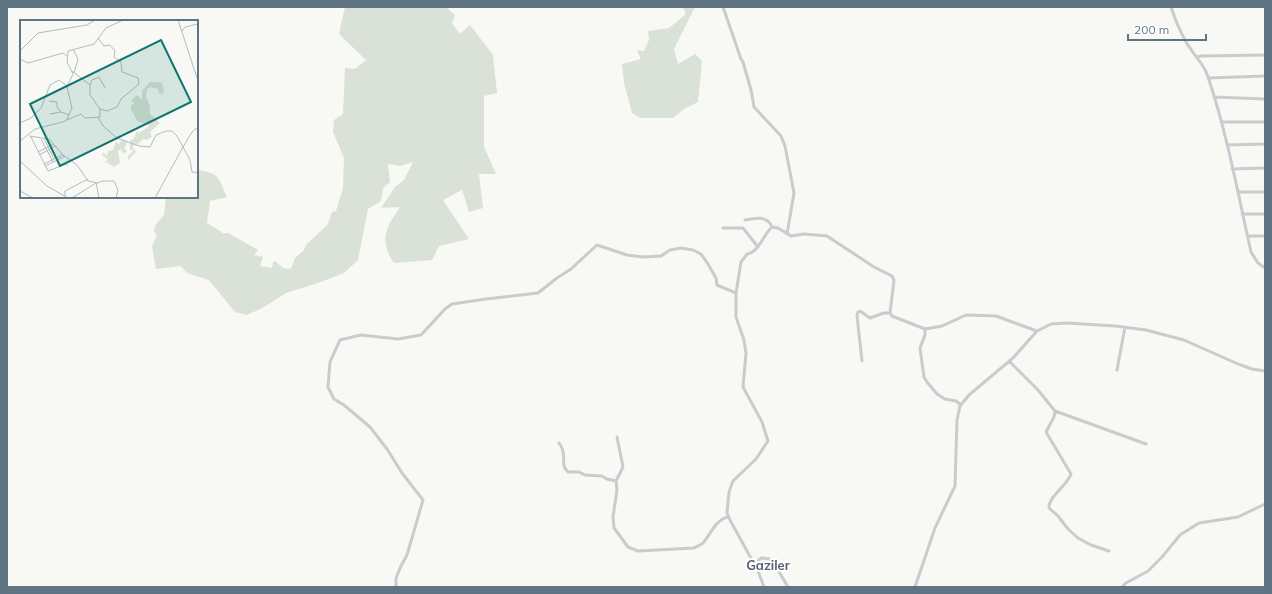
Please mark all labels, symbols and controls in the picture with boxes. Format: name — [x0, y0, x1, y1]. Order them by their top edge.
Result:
scale bar — [1128, 16, 1206, 42]
inset map — [20, 20, 198, 198]
text: 200 m — [1134, 22, 1169, 37]
district label: Gaziler — [746, 557, 791, 573]

